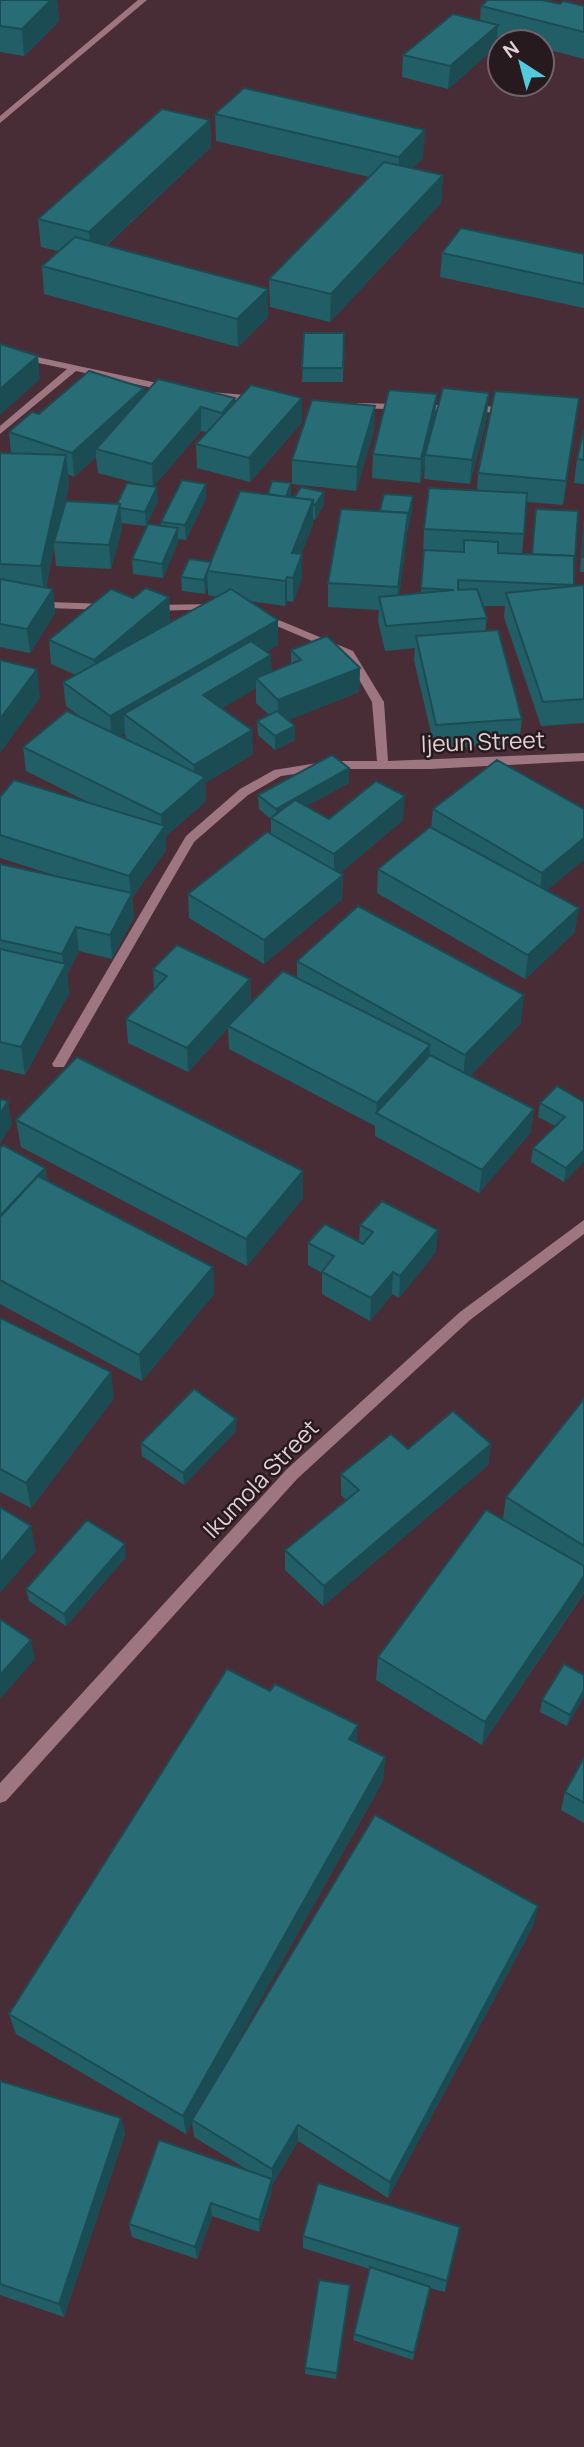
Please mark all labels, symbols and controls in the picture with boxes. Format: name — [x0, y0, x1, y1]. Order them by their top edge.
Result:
north arrow — [486, 28, 556, 98]
text: N — [498, 35, 524, 64]
street label: Ijeun Street — [420, 723, 546, 759]
street label: Ikumola Street — [195, 1412, 325, 1545]

